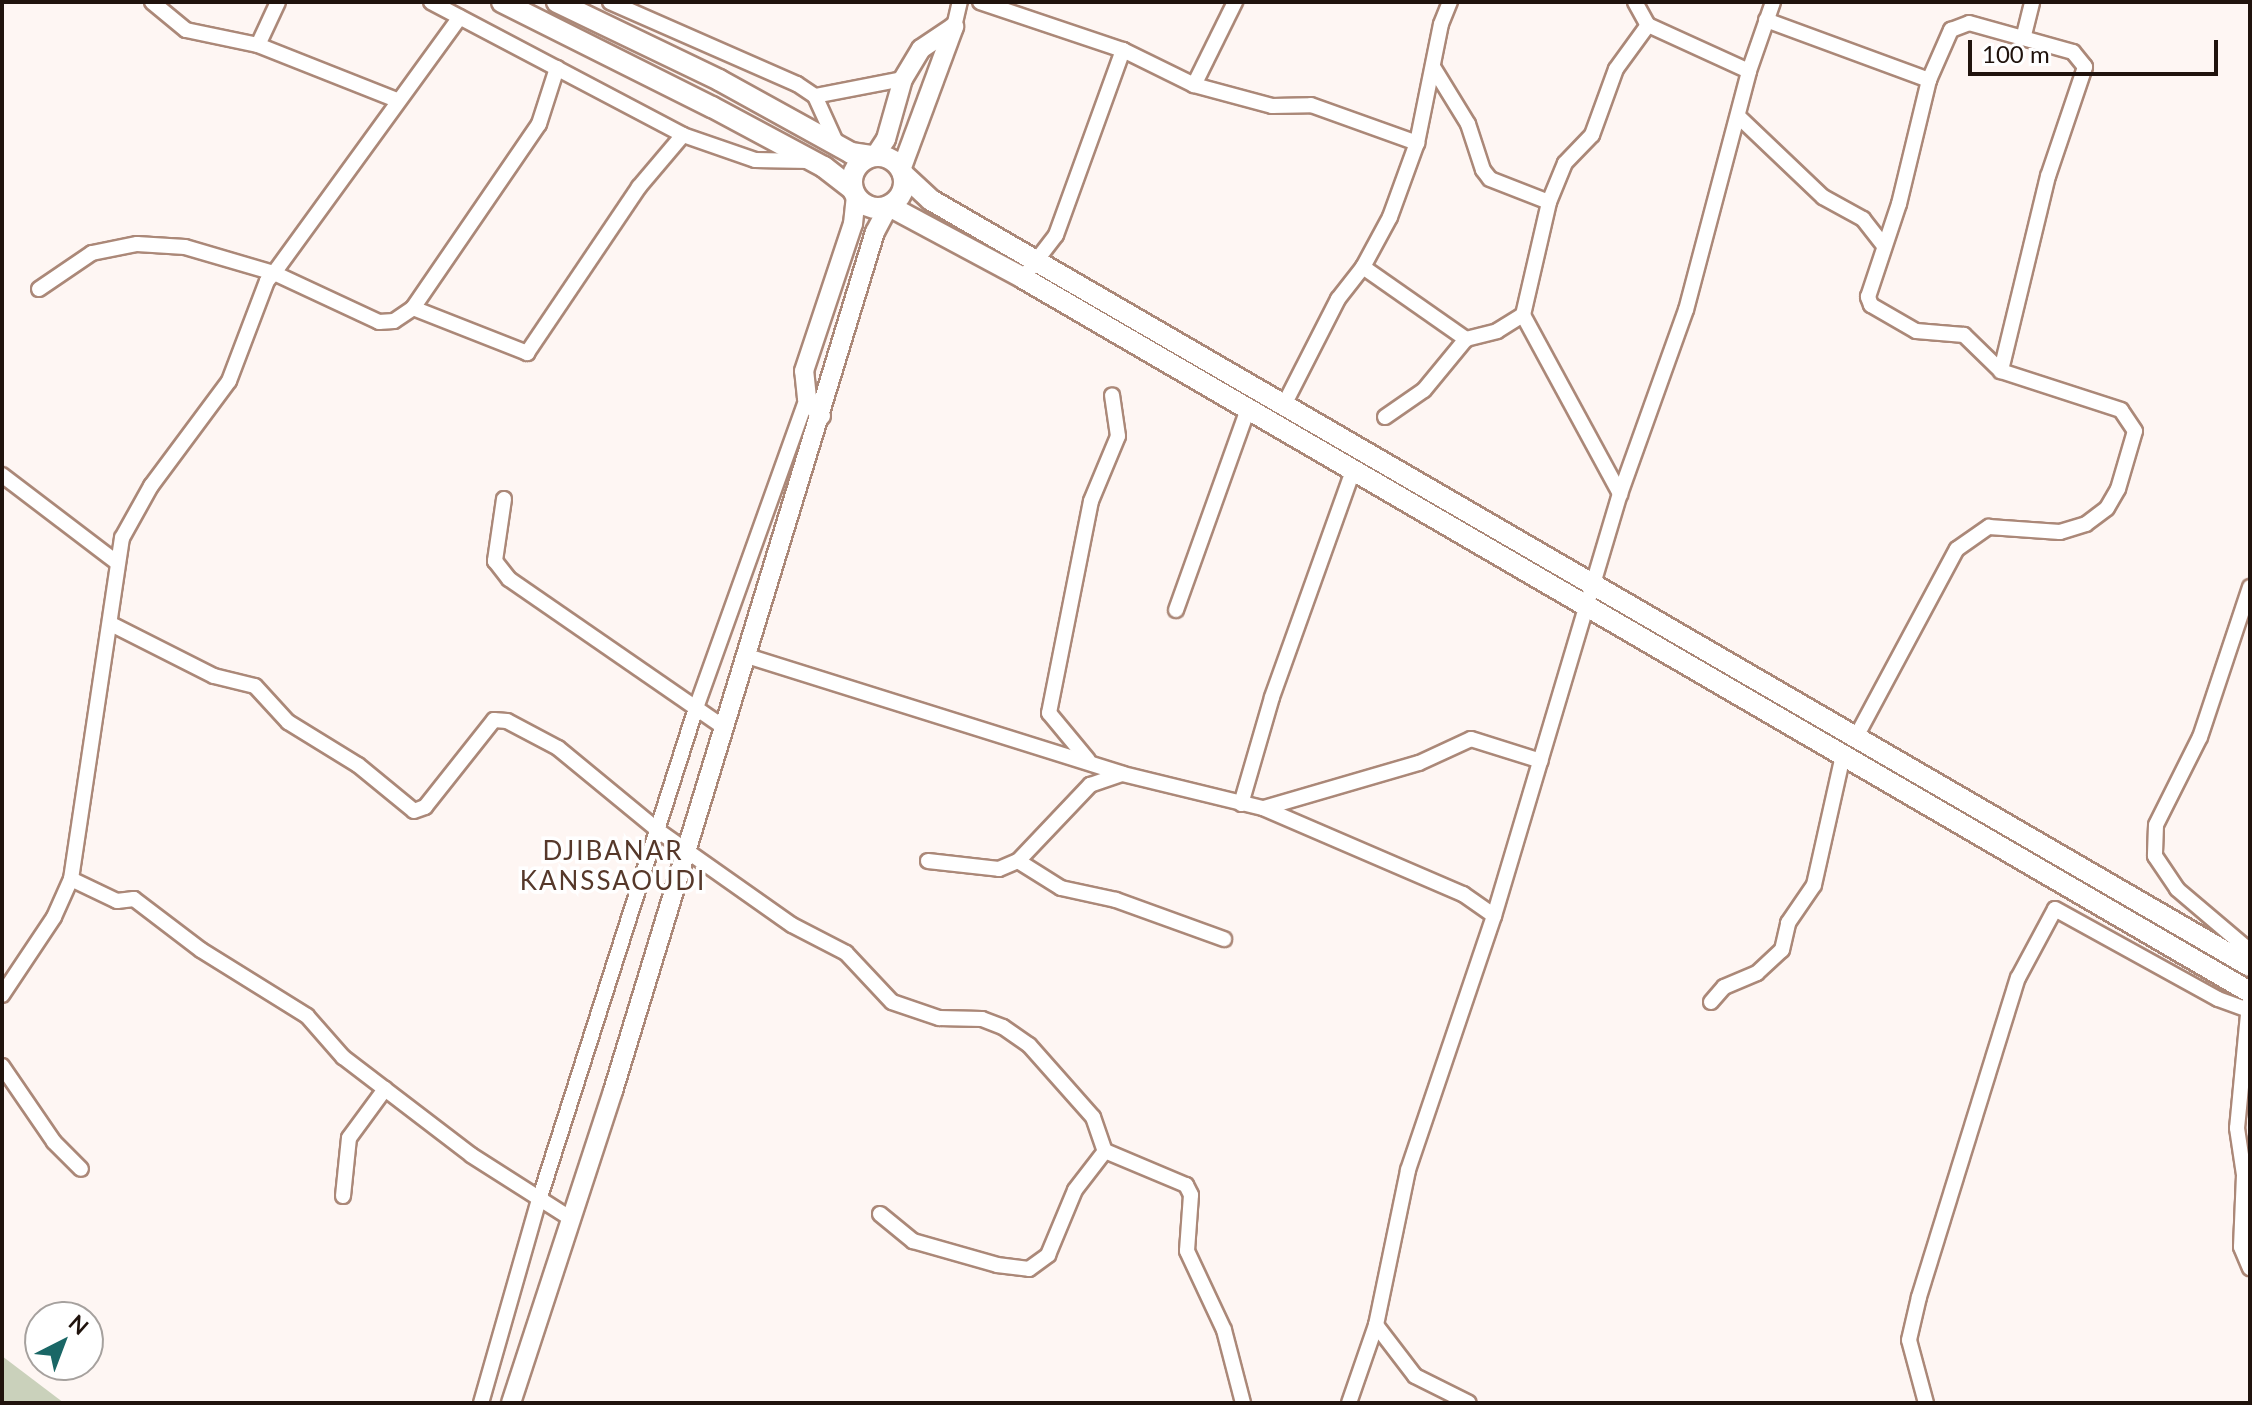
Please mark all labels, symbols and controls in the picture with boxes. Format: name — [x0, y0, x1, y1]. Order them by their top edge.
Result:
scale bar — [1972, 24, 2222, 74]
text: 100 m — [1982, 39, 2050, 68]
district label: DJIBANAR KANSSAOUDI — [520, 835, 706, 896]
north arrow — [24, 1301, 104, 1381]
text: N — [64, 1309, 94, 1340]

